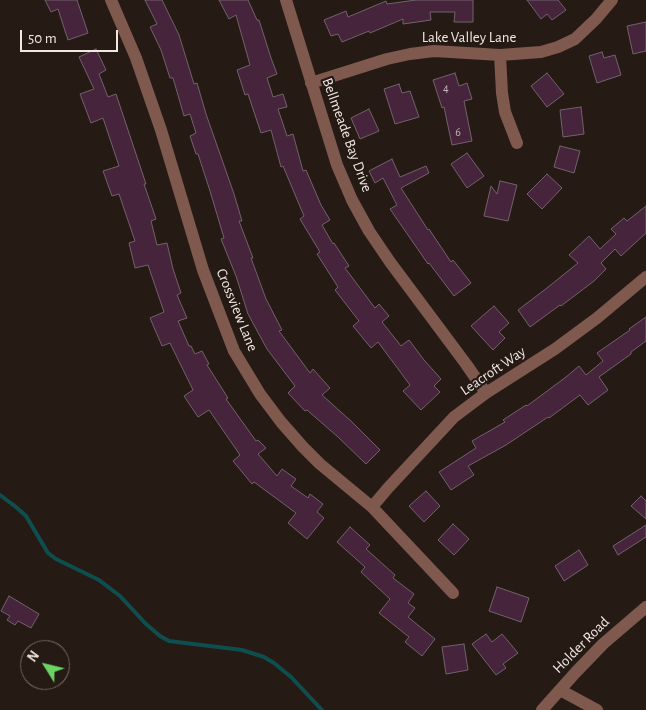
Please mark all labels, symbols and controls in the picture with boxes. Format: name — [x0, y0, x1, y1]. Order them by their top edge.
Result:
scale bar — [22, 20, 120, 52]
street label: Lake Valley Lane — [422, 28, 516, 46]
text: 50 m — [28, 31, 57, 46]
street label: Bellmeade Bay Drive — [318, 75, 376, 195]
house number: 4 — [443, 81, 449, 95]
house number: 6 — [455, 125, 461, 139]
street label: Crossview Lane — [212, 266, 262, 354]
street label: Leacroft Way — [457, 343, 529, 399]
street label: Holder Road — [549, 613, 613, 677]
north arrow — [20, 640, 70, 690]
text: N — [25, 649, 42, 665]

